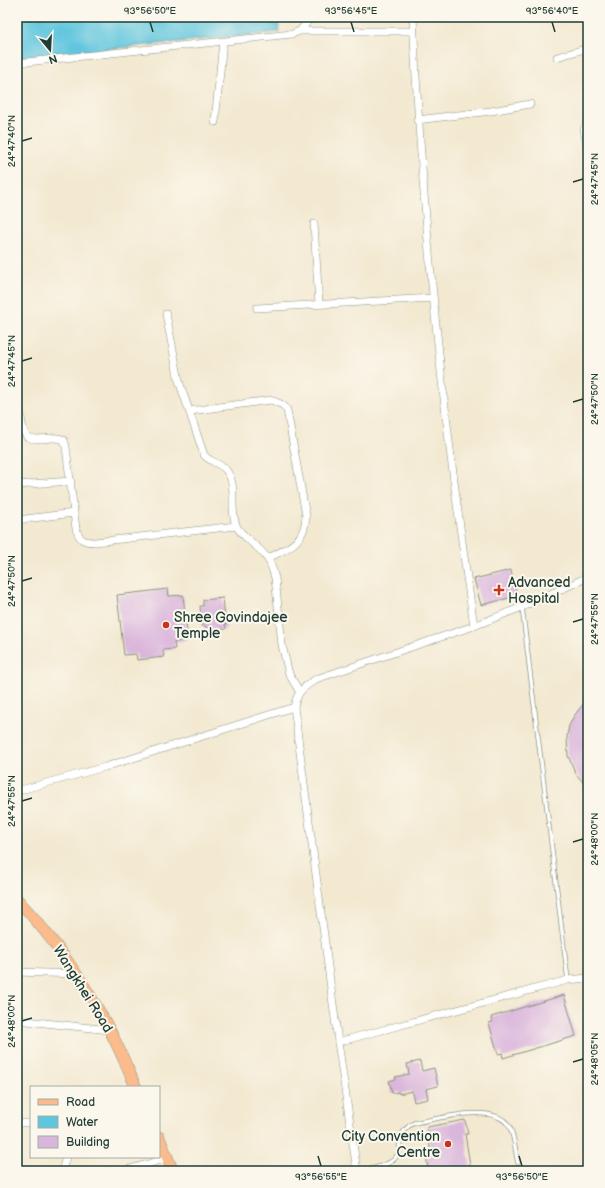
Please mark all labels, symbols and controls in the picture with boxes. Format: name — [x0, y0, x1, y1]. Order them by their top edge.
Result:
text: 93°56'50"E — [124, 5, 177, 17]
text: 93°56'45"E — [325, 5, 378, 17]
text: 93°56'40"E — [526, 5, 579, 17]
north arrow — [30, 30, 70, 70]
text: N — [47, 52, 59, 66]
text: 24°47'40"N — [6, 115, 18, 167]
text: 24°47'45"N — [589, 153, 601, 205]
text: 24°47'45"N — [6, 335, 18, 387]
text: 24°47'50"N — [589, 373, 601, 425]
text: 24°47'50"N — [6, 555, 18, 607]
place label: Advanced Hospital — [508, 574, 570, 607]
marker: Advanced Hospital — [493, 584, 505, 596]
text: 24°47'55"N — [589, 593, 601, 645]
place label: Shree Govindajee Temple — [174, 609, 288, 642]
marker: Shree Govindajee Temple — [161, 620, 171, 630]
text: 24°47'55"N — [6, 775, 18, 827]
text: 24°48'00"N — [589, 812, 601, 866]
street label: Wangkhei Road — [49, 942, 117, 1036]
text: 24°48'00"N — [6, 994, 18, 1048]
text: 24°48'05"N — [589, 1032, 601, 1086]
legend — [30, 1086, 160, 1158]
text: Road — [66, 1095, 95, 1110]
text: Water — [66, 1115, 98, 1130]
place label: City Convention Centre — [341, 1128, 440, 1161]
text: Building — [66, 1135, 110, 1150]
marker: City Convention Centre — [443, 1139, 453, 1149]
text: 93°56'55"E — [295, 1171, 348, 1183]
text: 93°56'50"E — [496, 1171, 549, 1183]

